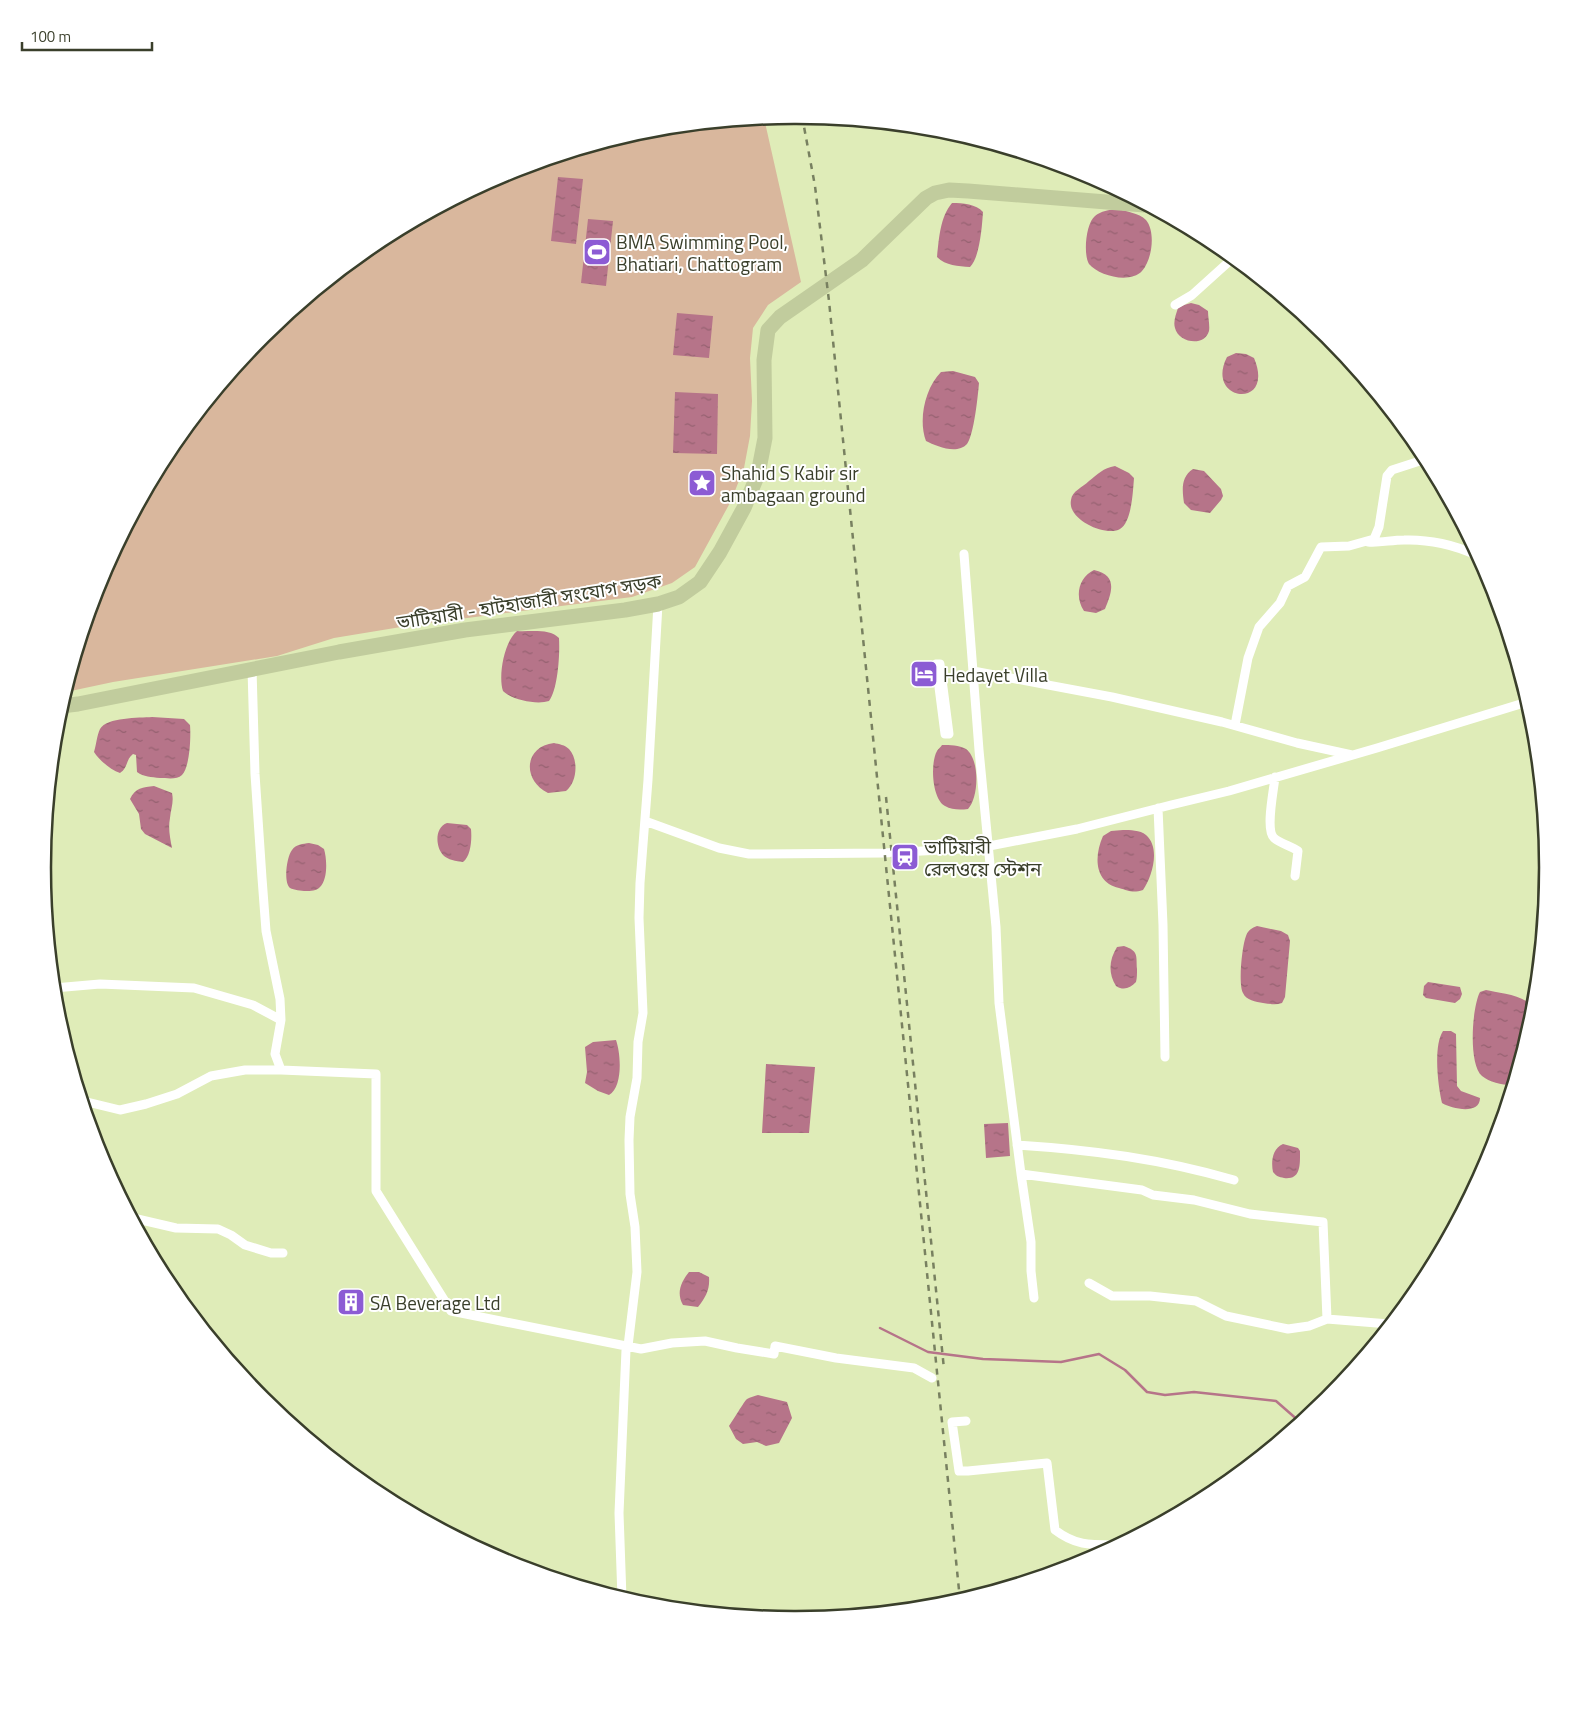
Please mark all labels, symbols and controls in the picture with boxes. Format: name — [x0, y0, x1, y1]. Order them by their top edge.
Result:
scale bar — [22, 20, 152, 52]
text: 100 m — [30, 25, 71, 48]
place label: BMA Swimming Pool, Bhatiari, Chattogram — [616, 227, 788, 278]
sports icon: BMA Swimming Pool, Bhatiari, Chattogram — [582, 237, 612, 267]
place label: Shahid S Kabir sir ambagaan ground — [721, 458, 866, 509]
place icon: Shahid S Kabir sir ambagaan ground — [687, 468, 717, 498]
street label: ভাটিয়ারী - হাটহাজারী সংযোগ সড়ক — [394, 566, 664, 636]
hotel icon: Hedayet Villa — [909, 659, 939, 689]
place label: Hedayet Villa — [943, 660, 1048, 689]
place label: ভাটিয়ারী রেলওয়ে স্টেশন — [923, 832, 1042, 883]
station icon: ভাটিয়ারী রেলওয়ে স্টেশন — [890, 842, 920, 872]
building icon: SA Beverage Ltd — [336, 1287, 366, 1317]
place label: SA Beverage Ltd — [370, 1288, 500, 1317]

